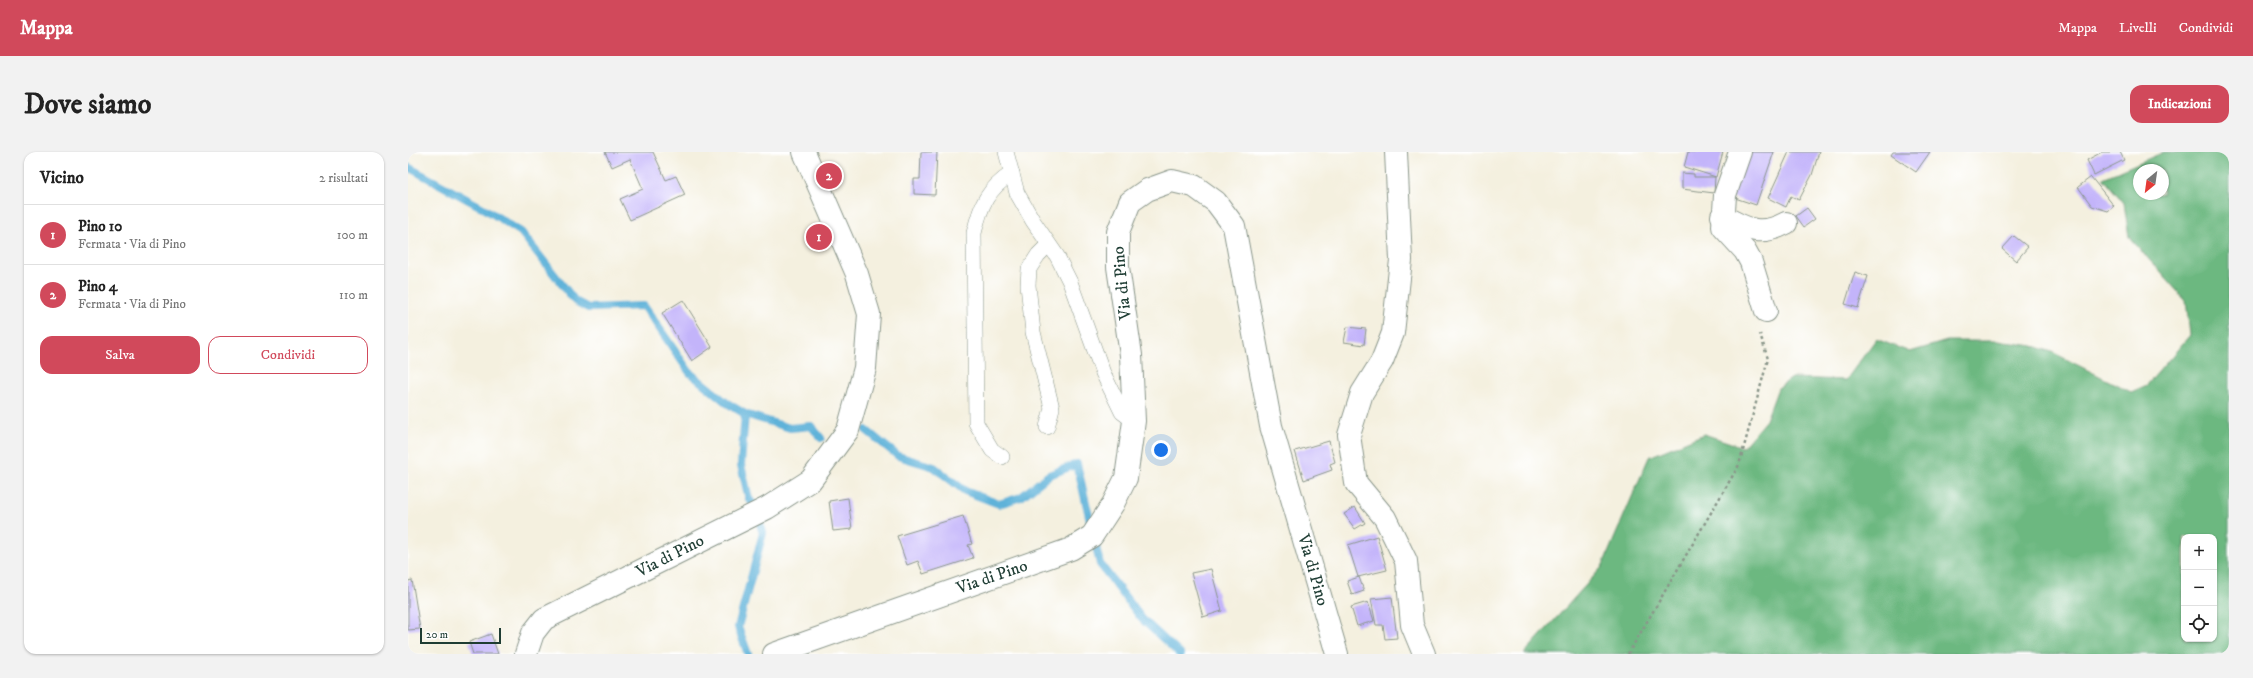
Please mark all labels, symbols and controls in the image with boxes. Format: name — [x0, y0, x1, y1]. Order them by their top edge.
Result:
text: Mappa — [20, 17, 73, 40]
text: Mappa — [2058, 19, 2097, 37]
text: Livelli — [2119, 19, 2157, 37]
text: Condividi — [2179, 19, 2233, 37]
button: Indicazioni — [2130, 85, 2229, 123]
text: Dove siamo — [24, 87, 151, 122]
pin: 2 — [816, 161, 842, 191]
north arrow — [2133, 164, 2169, 200]
text: Vicino — [40, 167, 84, 189]
text: 2 risultati — [319, 170, 368, 186]
text: Pino 10 — [78, 217, 122, 236]
pin: 1 — [806, 222, 832, 252]
text: 1 — [51, 227, 55, 243]
text: 100 m — [337, 227, 368, 243]
text: Fermata · Via di Pino — [78, 236, 186, 252]
street label: Via di Pino — [1107, 245, 1137, 322]
text: Pino 4 — [78, 277, 118, 296]
text: 2 — [50, 287, 56, 303]
text: 110 m — [339, 287, 368, 303]
text: Fermata · Via di Pino — [78, 296, 186, 312]
button: Salva — [40, 336, 200, 374]
button: Condividi — [208, 336, 368, 374]
your location — [1151, 440, 1171, 460]
street label: Via di Pino — [631, 529, 708, 583]
street label: Via di Pino — [1292, 531, 1334, 608]
map controls — [2181, 534, 2217, 642]
button: + — [2181, 534, 2217, 570]
street label: Via di Pino — [953, 555, 1030, 600]
button: − — [2181, 570, 2217, 606]
button: locate — [2181, 606, 2217, 642]
scale bar — [420, 626, 501, 645]
text: 20 m — [426, 628, 448, 642]

